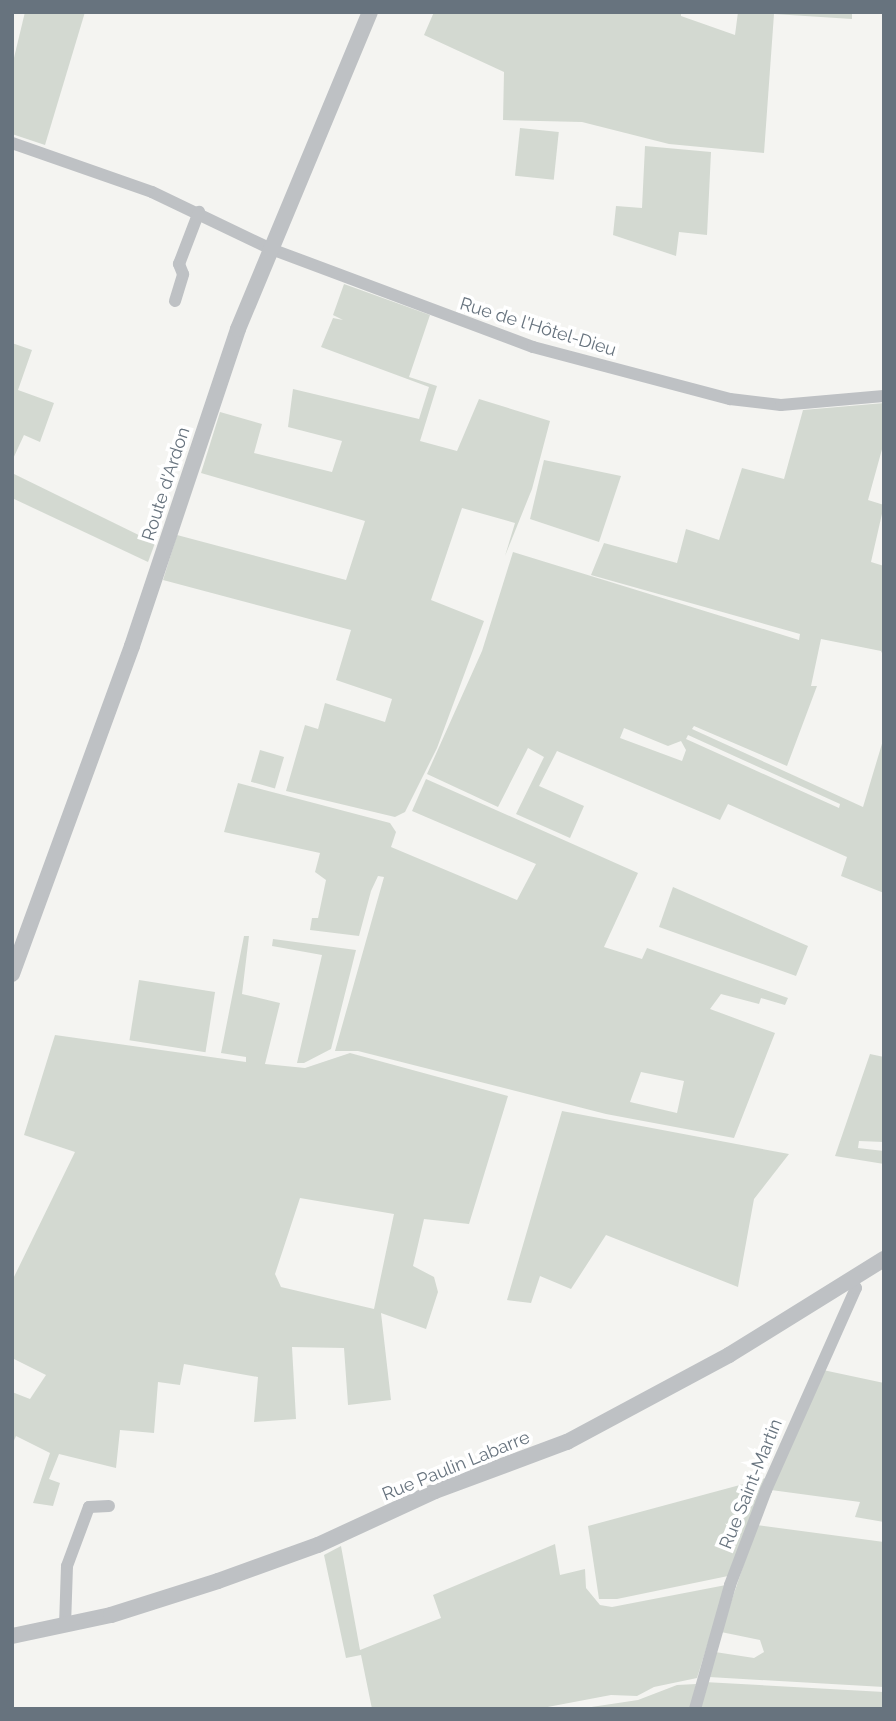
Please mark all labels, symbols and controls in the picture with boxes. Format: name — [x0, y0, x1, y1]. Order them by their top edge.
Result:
street label: Rue de l'Hôtel-Dieu — [457, 293, 619, 361]
street label: Route d'Ardon — [137, 425, 195, 543]
street label: Rue Saint-Martin — [715, 1416, 787, 1552]
street label: Rue Paulin Labarre — [379, 1427, 533, 1505]

